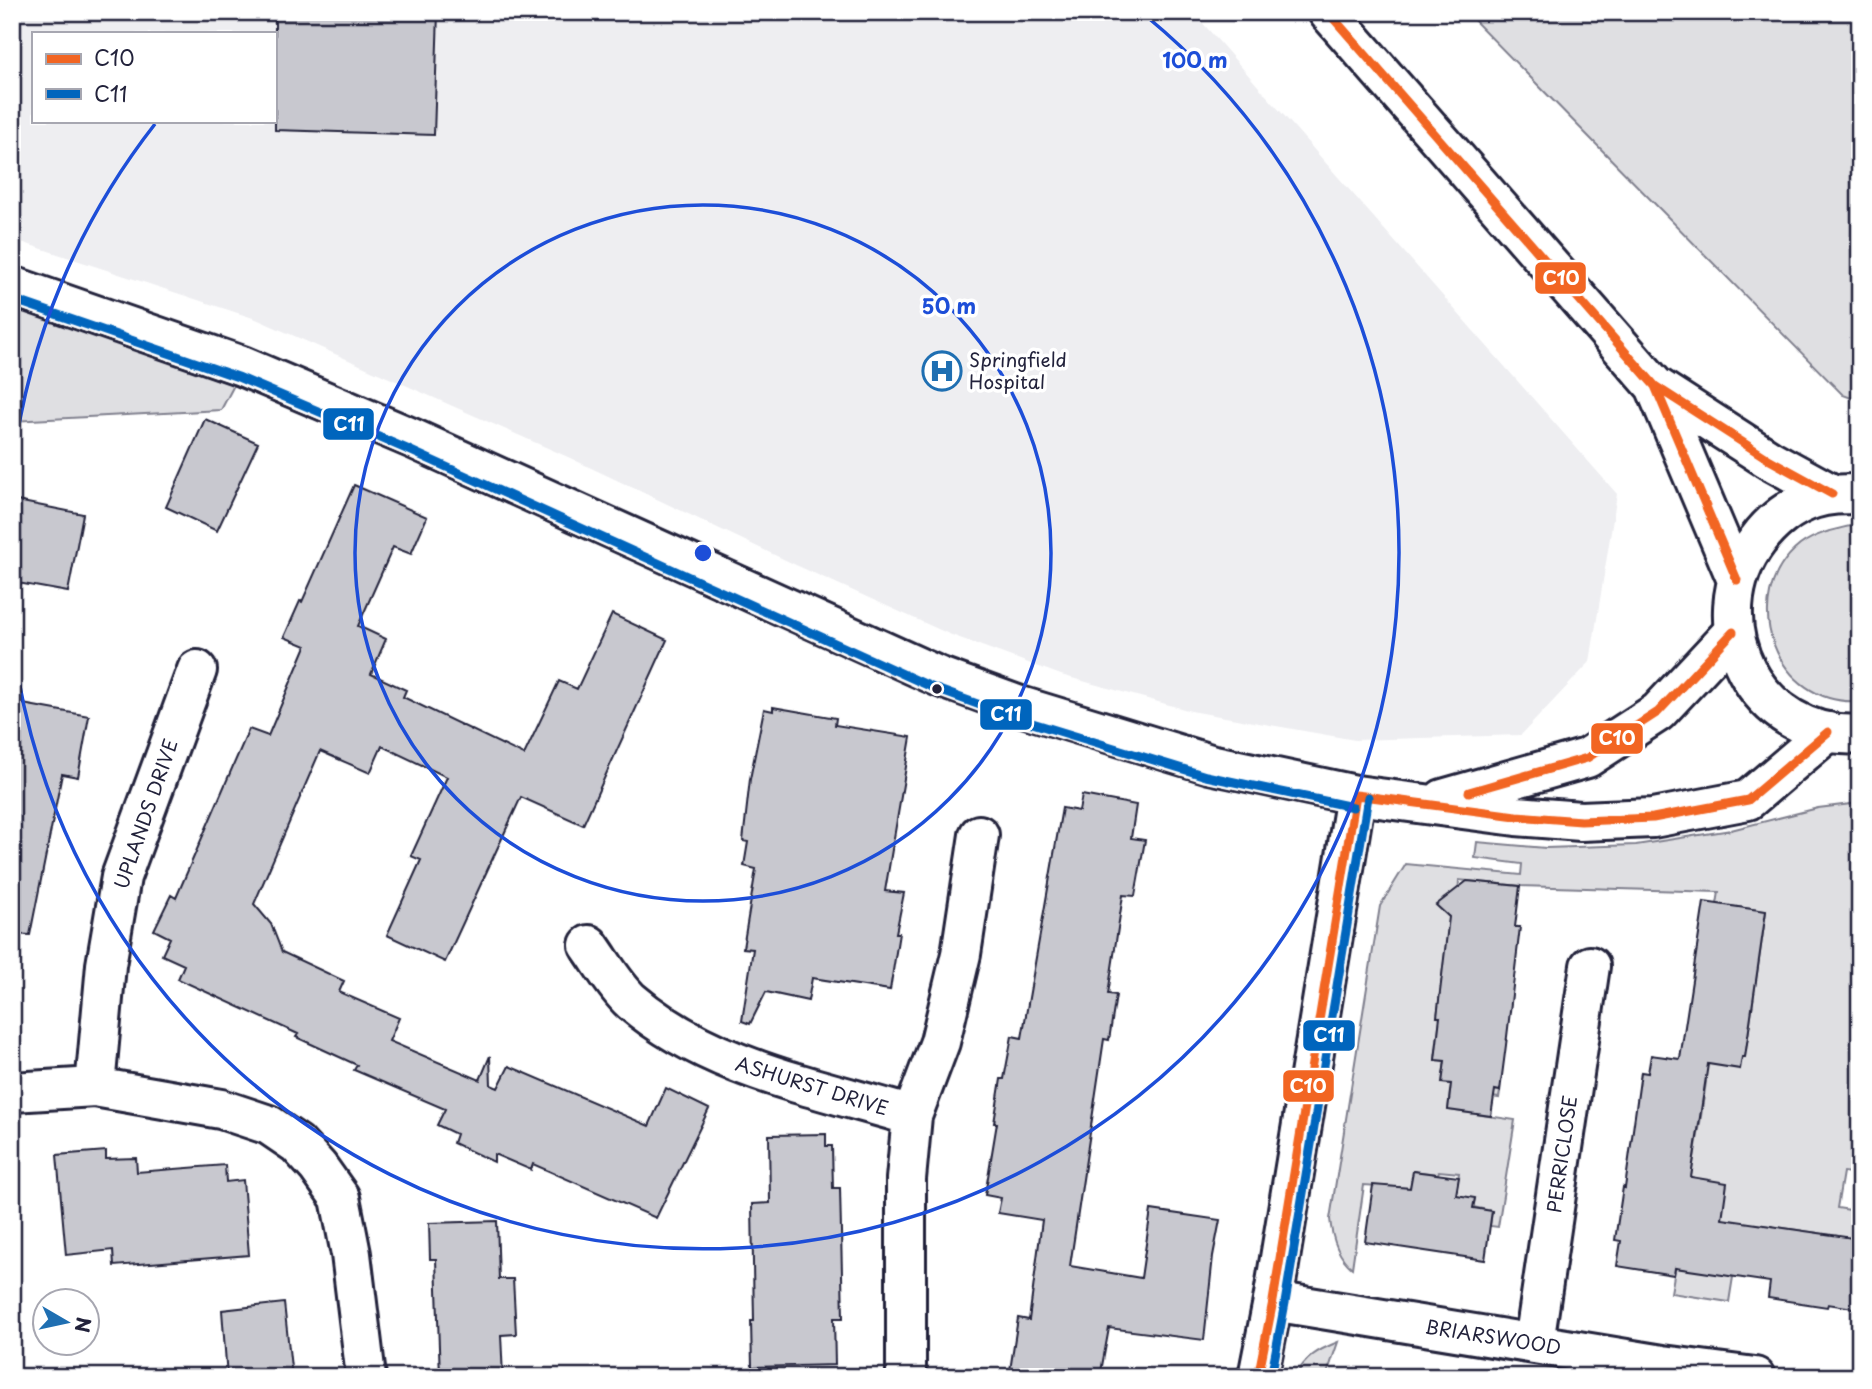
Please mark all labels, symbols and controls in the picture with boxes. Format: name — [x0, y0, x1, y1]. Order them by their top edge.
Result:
legend — [32, 32, 276, 122]
text: C10 — [94, 41, 135, 73]
text: 100 m — [1162, 43, 1228, 75]
text: C11 — [94, 77, 127, 109]
line badge: C10 — [1534, 261, 1587, 295]
text: C10 — [1542, 263, 1580, 291]
text: 50 m — [922, 289, 976, 321]
place label: Springfield Hospital — [969, 345, 1067, 395]
hospital icon: Springfield Hospital — [921, 350, 963, 392]
line badge: C11 — [322, 407, 375, 441]
text: C11 — [333, 409, 365, 437]
centre of rings — [691, 541, 715, 565]
unlabelled marker — [930, 682, 944, 696]
line badge: C11 — [979, 698, 1033, 731]
text: C11 — [990, 699, 1022, 727]
line badge: C10 — [1590, 722, 1644, 755]
text: C10 — [1598, 723, 1636, 751]
street label: UPLANDS DRIVE — [106, 735, 184, 892]
line badge: C11 — [1302, 1019, 1356, 1052]
text: C11 — [1313, 1020, 1345, 1048]
street label: ASHURST DRIVE — [732, 1048, 892, 1122]
line badge: C10 — [1282, 1069, 1335, 1103]
text: C10 — [1289, 1071, 1327, 1099]
street label: PERRICLOSE — [1539, 1093, 1583, 1215]
north arrow — [32, 1288, 102, 1358]
street label: BRIARSWOOD — [1423, 1311, 1563, 1361]
text: N — [69, 1315, 99, 1334]

